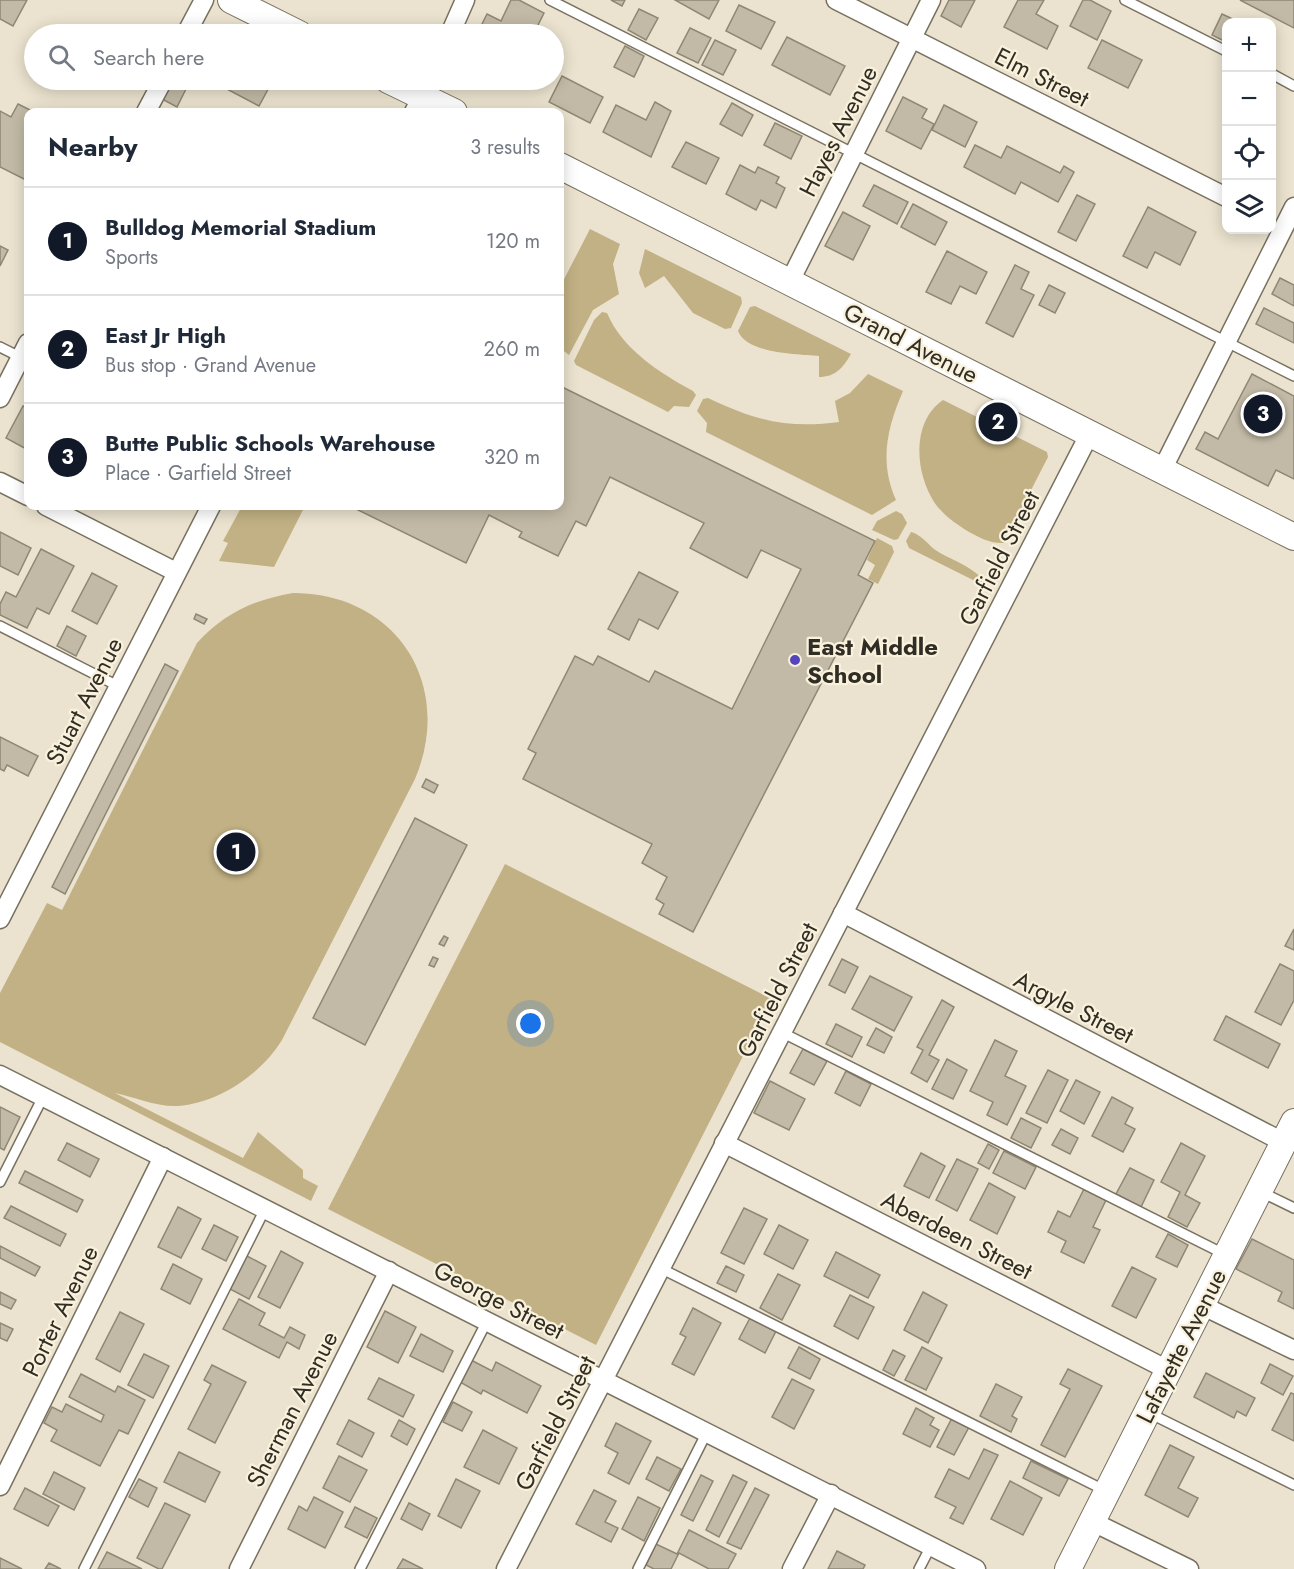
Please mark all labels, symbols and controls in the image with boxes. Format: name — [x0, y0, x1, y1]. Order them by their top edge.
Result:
map controls — [1222, 18, 1276, 234]
button: + — [1222, 18, 1276, 72]
search box — [24, 24, 564, 90]
street label: Elm Street — [989, 38, 1096, 116]
icon: search — [45, 41, 78, 74]
text: Search here — [93, 41, 204, 73]
street label: Hayes Avenue — [790, 59, 886, 203]
button: − — [1222, 72, 1276, 126]
button: locate — [1222, 126, 1276, 180]
text: Nearby — [48, 128, 137, 166]
text: 3 results — [470, 133, 540, 162]
button: layers — [1222, 180, 1276, 234]
text: Bulldog Memorial Stadium — [105, 211, 376, 243]
text: 1 — [62, 227, 73, 256]
text: 120 m — [486, 227, 540, 256]
text: Sports — [105, 243, 158, 272]
street label: Grand Avenue — [838, 294, 984, 392]
text: East Jr High — [105, 319, 226, 351]
text: 2 — [61, 335, 74, 364]
text: 260 m — [484, 335, 540, 364]
text: Bus stop · Grand Avenue — [105, 351, 316, 380]
pin: 3 — [1244, 392, 1282, 436]
pin: 2 — [978, 400, 1018, 444]
text: Butte Public Schools Warehouse — [105, 427, 435, 459]
text: 3 — [61, 443, 74, 472]
text: 320 m — [484, 443, 540, 472]
text: Place · Garfield Street — [105, 459, 291, 488]
street label: Garfield Street — [950, 484, 1048, 632]
place label: East Middle School — [807, 629, 938, 692]
street label: Stuart Avenue — [37, 631, 131, 771]
marker: East Middle School — [788, 653, 802, 667]
pin: 1 — [216, 830, 256, 874]
street label: Garfield Street — [728, 916, 826, 1064]
street label: Argyle Street — [1008, 962, 1140, 1052]
your location — [516, 1009, 545, 1038]
street label: Aberdeen Street — [875, 1182, 1039, 1288]
street label: Porter Avenue — [13, 1239, 107, 1383]
street label: George Street — [428, 1252, 571, 1348]
street label: Lafayette Avenue — [1127, 1263, 1235, 1429]
street label: Sherman Avenue — [238, 1325, 346, 1493]
street label: Garfield Street — [506, 1349, 604, 1497]

